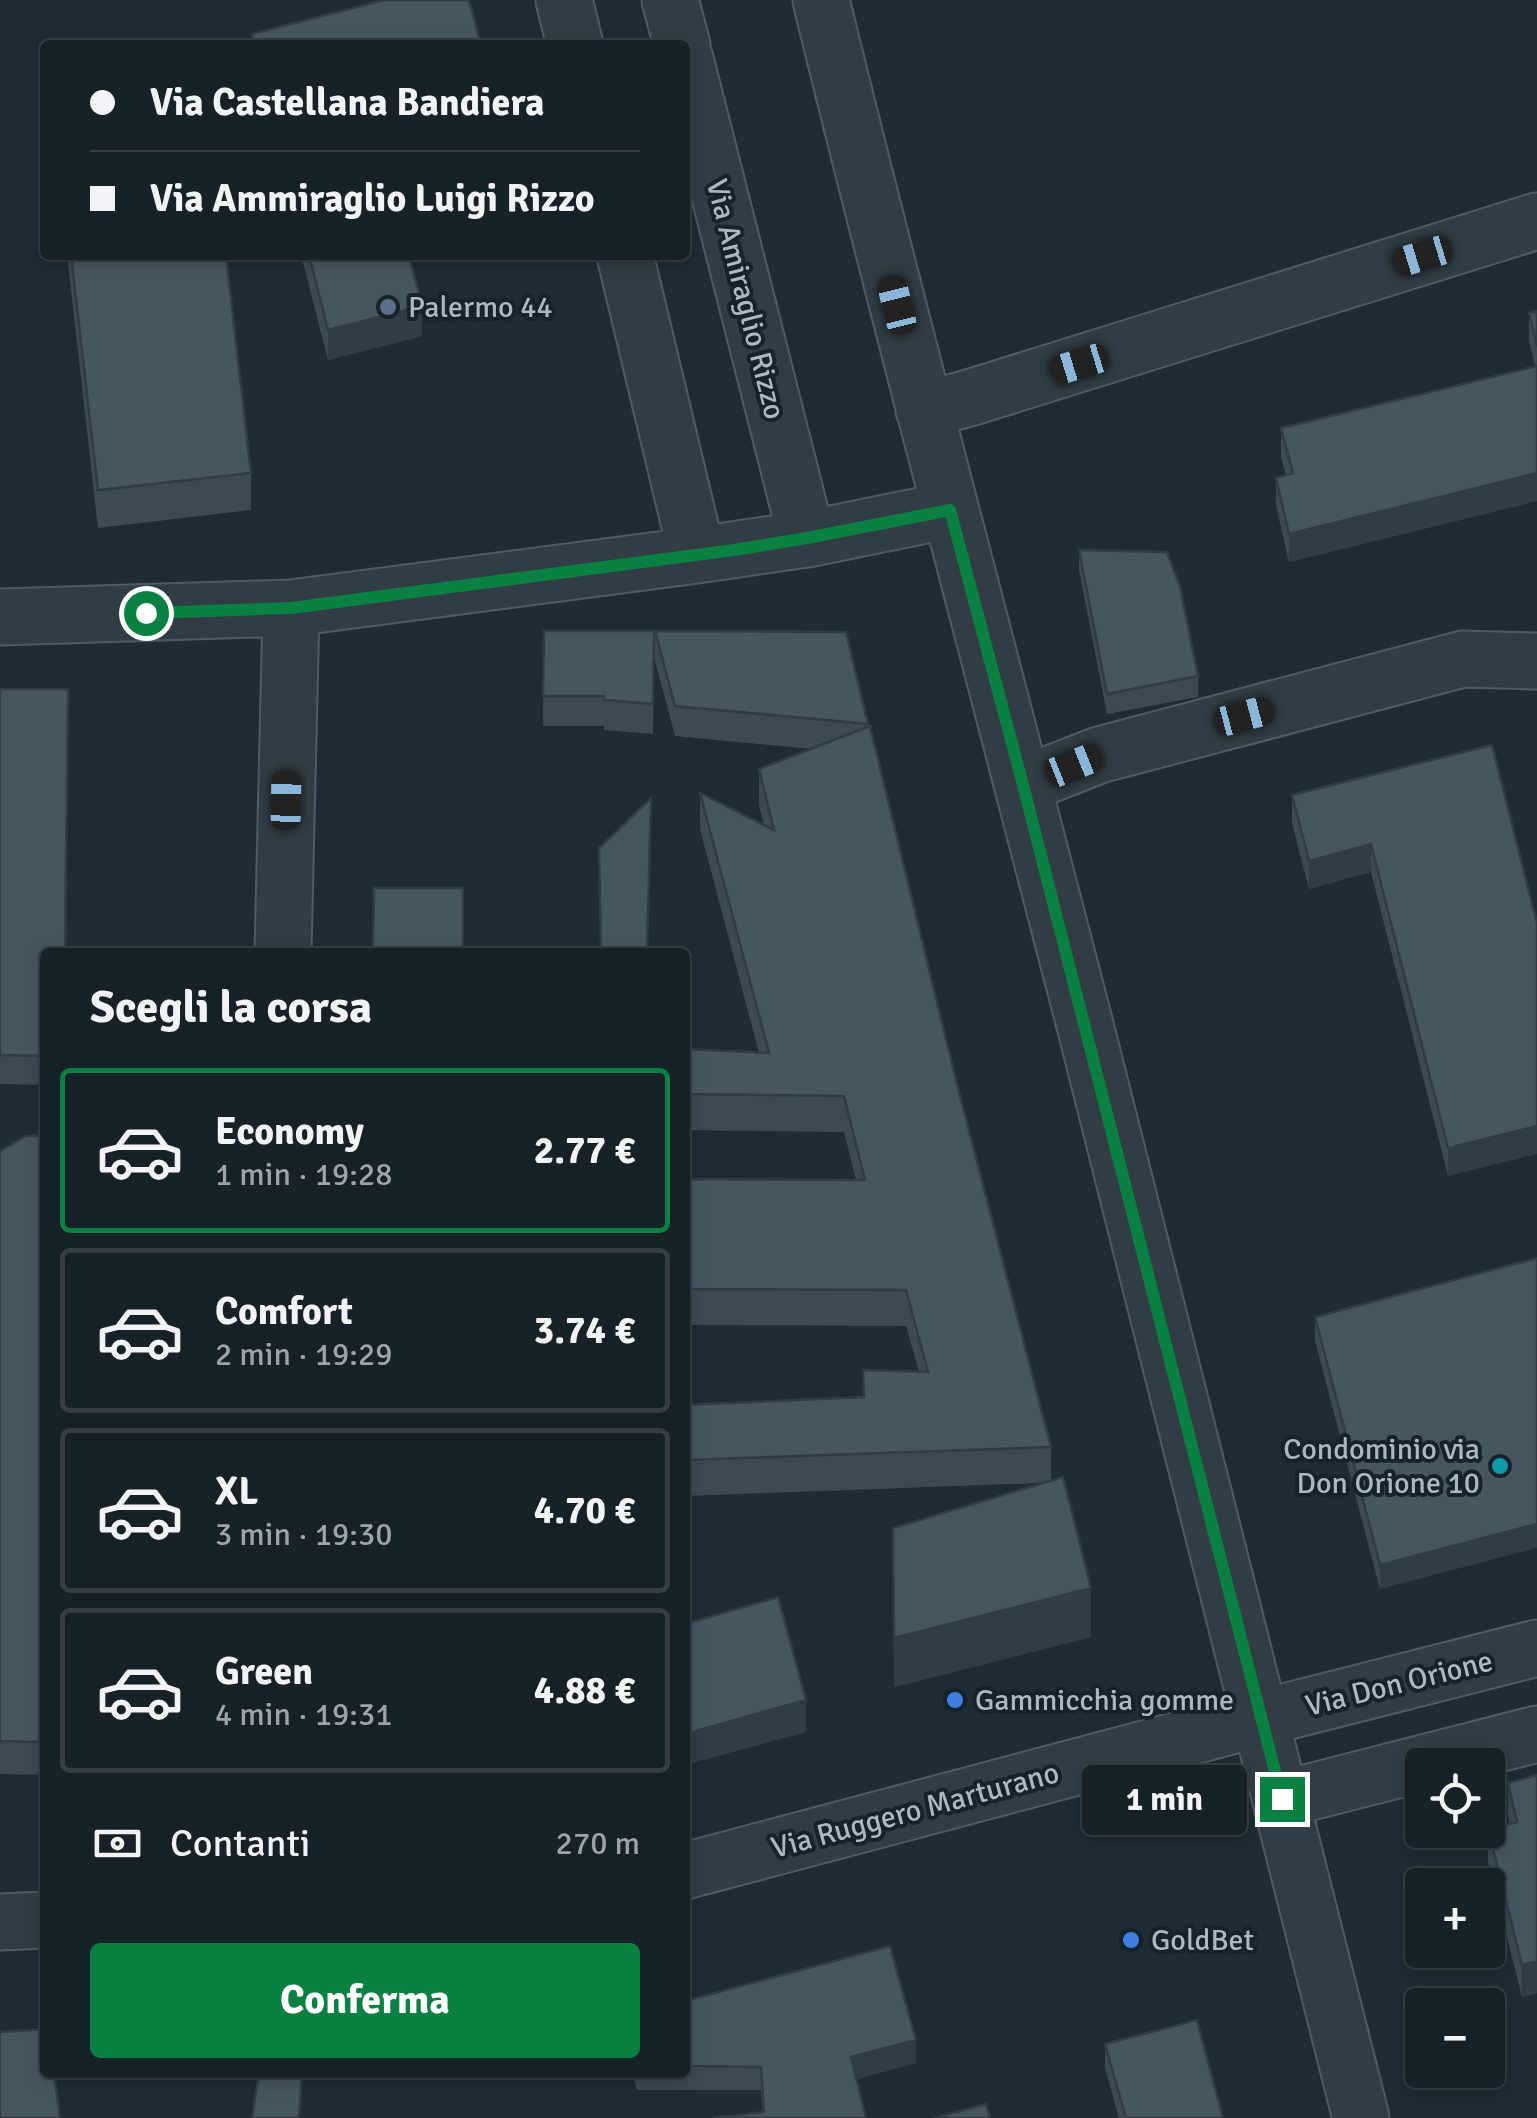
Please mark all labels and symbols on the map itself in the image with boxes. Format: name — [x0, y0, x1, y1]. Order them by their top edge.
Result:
street label: Via Amiraglio Rizzo — [698, 175, 793, 423]
car — [1389, 233, 1455, 279]
car — [875, 272, 919, 338]
place label: Palermo 44 — [408, 289, 553, 326]
marker: Palermo 44 — [377, 296, 399, 318]
car — [1046, 341, 1112, 387]
route start — [124, 591, 169, 636]
car — [1211, 694, 1277, 738]
car — [1041, 740, 1107, 790]
car — [270, 770, 302, 830]
place label: Condominio via Don Orione 10 — [1283, 1431, 1480, 1502]
marker: Condominio via Don Orione 10 — [1489, 1455, 1511, 1477]
street label: Via Don Orione — [1302, 1642, 1497, 1725]
place label: Gammicchia gomme — [975, 1682, 1234, 1719]
marker: Gammicchia gomme — [944, 1689, 966, 1711]
street label: Via Ruggero Marturano — [767, 1754, 1063, 1867]
callout: 1 min — [1082, 1764, 1247, 1834]
route end — [1260, 1777, 1305, 1822]
place label: GoldBet — [1151, 1922, 1254, 1959]
marker: GoldBet — [1120, 1929, 1142, 1951]

